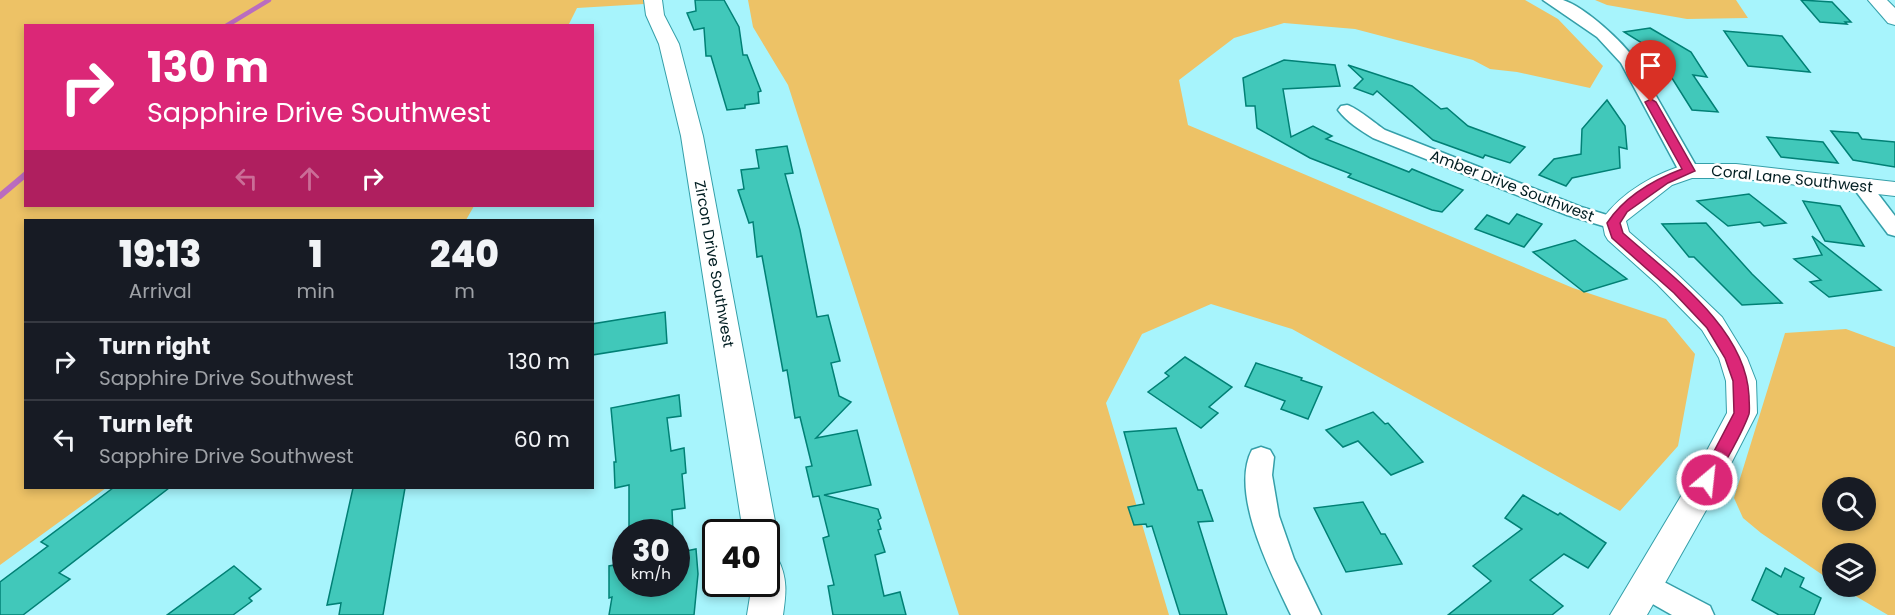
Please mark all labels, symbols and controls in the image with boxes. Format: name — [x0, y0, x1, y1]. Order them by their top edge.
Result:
text: 130 m — [147, 38, 269, 97]
pin — [1625, 40, 1676, 102]
icon: right — [48, 48, 126, 126]
icon: arrive — [1634, 49, 1667, 82]
text: Sapphire Drive Southwest — [147, 94, 491, 131]
street label: Amber Drive Southwest — [1427, 145, 1597, 227]
street label: Coral Lane Southwest — [1710, 160, 1874, 197]
icon: left — [230, 162, 263, 195]
icon: ahead — [293, 162, 326, 195]
icon: right — [356, 162, 389, 195]
street label: Zircon Drive Southwest — [689, 179, 740, 349]
text: 19:13 — [119, 229, 202, 280]
text: 1 — [309, 229, 323, 280]
text: 240 — [430, 229, 499, 280]
text: Arrival — [129, 277, 192, 305]
text: min — [297, 277, 335, 305]
text: m — [454, 277, 475, 305]
text: Turn right — [99, 331, 210, 362]
icon: right — [48, 345, 81, 378]
text: 130 m — [508, 346, 570, 377]
text: Sapphire Drive Southwest — [99, 364, 354, 392]
text: Turn left — [99, 409, 193, 440]
icon: left — [48, 423, 81, 456]
text: 60 m — [514, 424, 570, 455]
text: Sapphire Drive Southwest — [99, 442, 354, 470]
position arrow — [1675, 448, 1739, 512]
map controls — [1822, 477, 1876, 597]
button: search — [1822, 477, 1876, 531]
speed limit sign: 40 — [702, 519, 780, 597]
text: 30 — [632, 529, 670, 572]
button: layers — [1822, 543, 1876, 597]
text: km/h — [631, 563, 671, 584]

